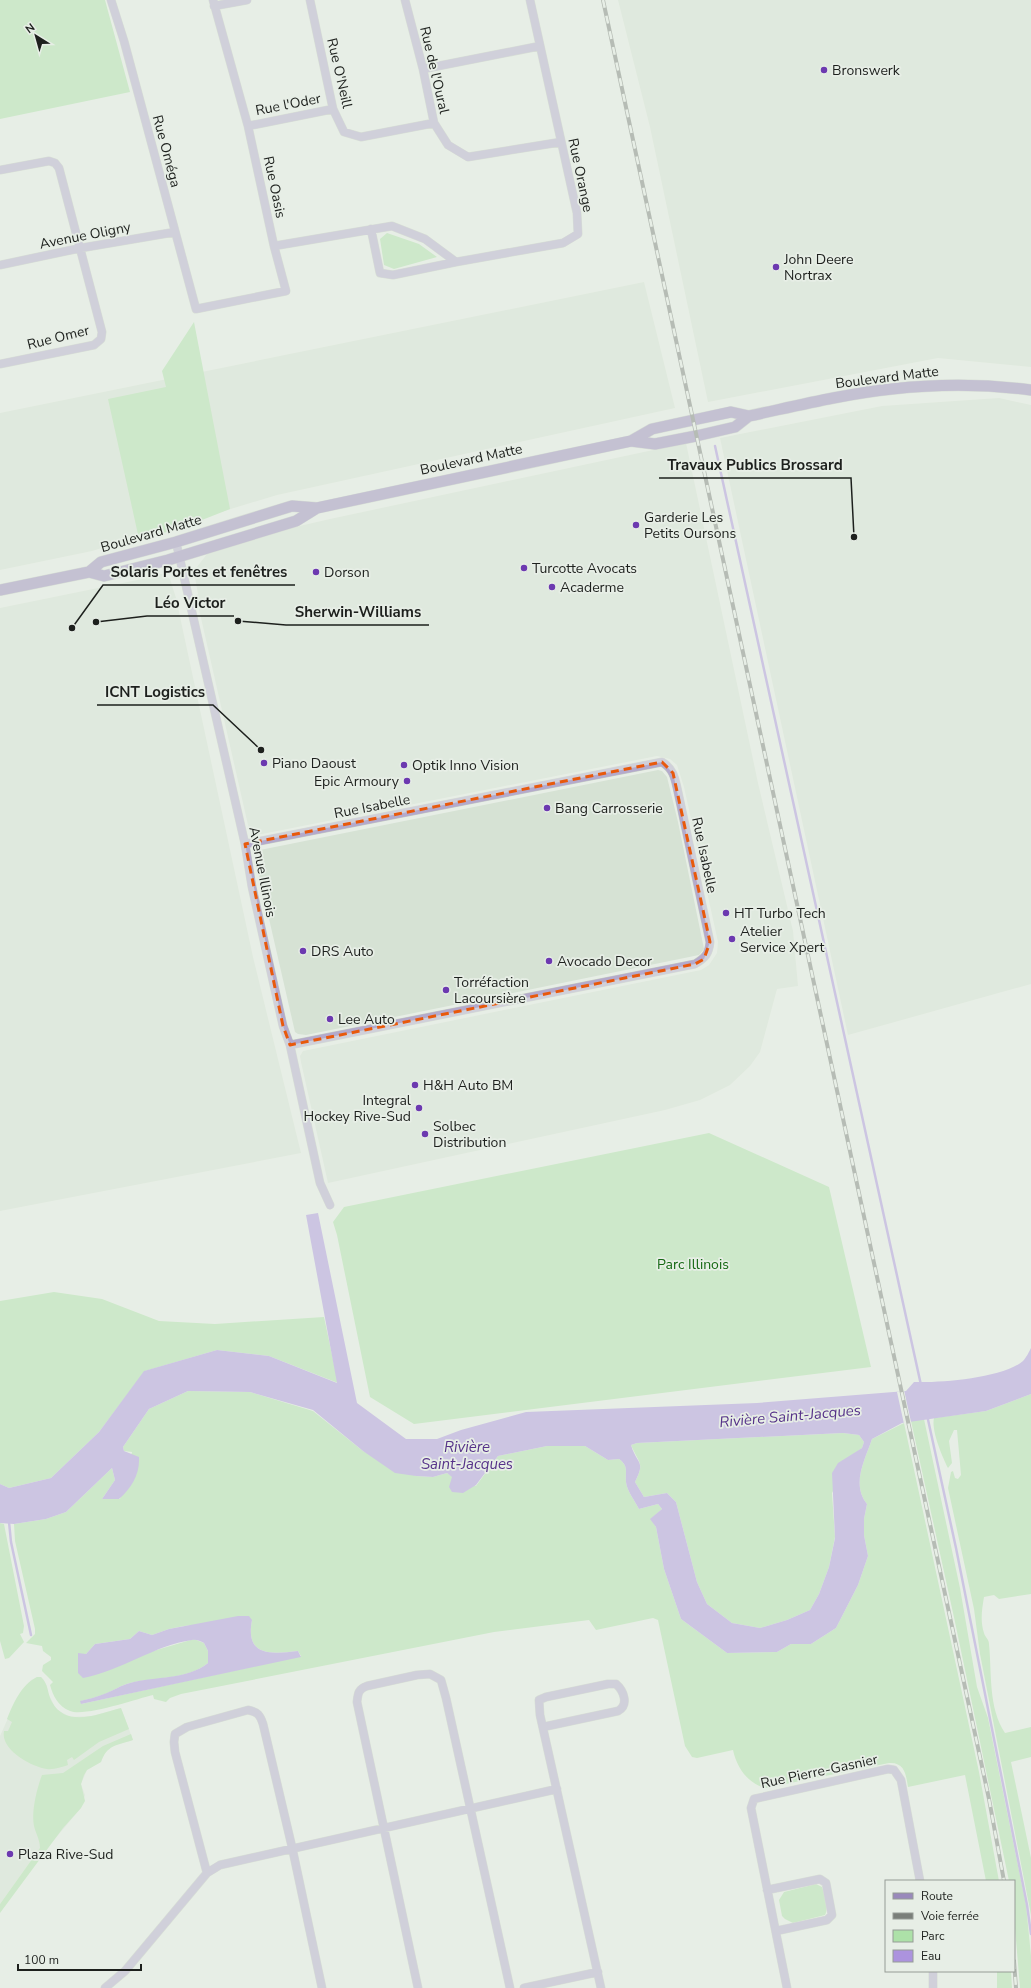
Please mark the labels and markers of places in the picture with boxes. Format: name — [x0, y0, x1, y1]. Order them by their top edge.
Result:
place label: Bronswerk — [832, 61, 901, 80]
marker: Bronswerk — [819, 65, 829, 75]
place label: John Deere Nortrax — [783, 250, 853, 285]
marker: John Deere Nortrax — [771, 262, 781, 272]
callout: Travaux Publics Brossard — [659, 451, 851, 478]
place label: Garderie Les Petits Oursons — [644, 508, 736, 543]
marker: Garderie Les Petits Oursons — [631, 520, 641, 530]
callout: Solaris Portes et fenêtres — [103, 558, 295, 585]
place label: Turcotte Avocats — [532, 559, 637, 578]
place label: Dorson — [324, 563, 370, 582]
marker: Turcotte Avocats — [519, 563, 529, 573]
marker: Dorson — [311, 567, 321, 577]
place label: Acaderme — [560, 578, 624, 597]
marker: Acaderme — [547, 582, 557, 592]
callout: Léo Victor — [147, 589, 234, 616]
callout: Sherwin-Williams — [286, 598, 429, 625]
callout: ICNT Logistics — [97, 678, 213, 705]
place label: Piano Daoust — [272, 754, 356, 773]
place label: Optik Inno Vision — [412, 756, 519, 775]
marker: Piano Daoust — [259, 758, 269, 768]
marker: Optik Inno Vision — [399, 760, 409, 770]
place label: Epic Armoury — [314, 772, 400, 791]
marker: Epic Armoury — [402, 776, 412, 786]
place label: Bang Carrosserie — [555, 799, 663, 818]
marker: Bang Carrosserie — [542, 803, 552, 813]
place label: HT Turbo Tech — [734, 904, 826, 923]
marker: HT Turbo Tech — [721, 908, 731, 918]
place label: Atelier Service Xpert — [740, 922, 824, 957]
marker: Atelier Service Xpert — [727, 934, 737, 944]
place label: DRS Auto — [311, 942, 374, 961]
marker: DRS Auto — [298, 946, 308, 956]
place label: Avocado Decor — [557, 952, 652, 971]
marker: Avocado Decor — [544, 956, 554, 966]
place label: Torréfaction Lacoursière — [454, 973, 529, 1008]
marker: Torréfaction Lacoursière — [441, 985, 451, 995]
place label: Lee Auto — [338, 1010, 395, 1029]
marker: Lee Auto — [325, 1014, 335, 1024]
place label: H&H Auto BM — [423, 1076, 513, 1095]
marker: H&H Auto BM — [410, 1080, 420, 1090]
place label: Integral Hockey Rive-Sud — [303, 1091, 412, 1126]
marker: Integral Hockey Rive-Sud — [414, 1103, 424, 1113]
place label: Solbec Distribution — [433, 1117, 506, 1152]
marker: Solbec Distribution — [420, 1129, 430, 1139]
place label: Plaza Rive-Sud — [18, 1845, 113, 1864]
marker: Plaza Rive-Sud — [5, 1849, 15, 1859]

